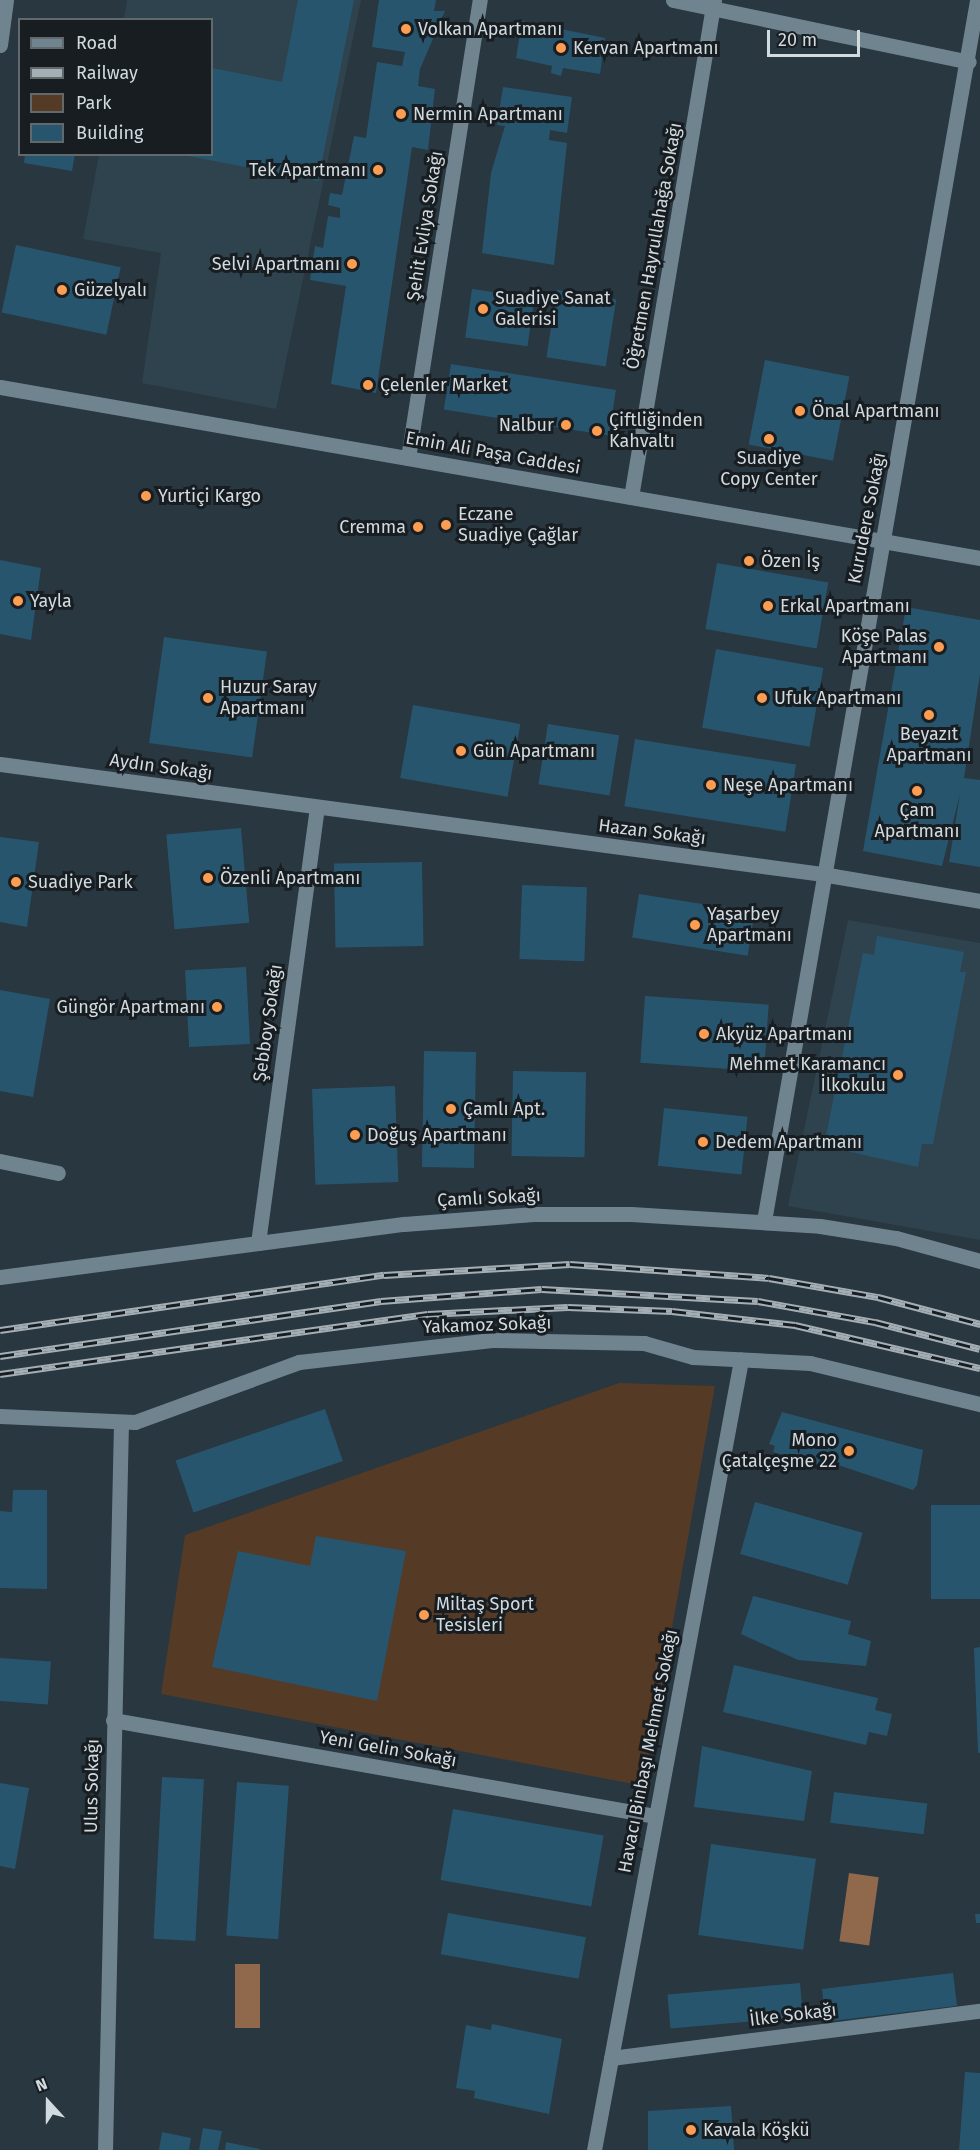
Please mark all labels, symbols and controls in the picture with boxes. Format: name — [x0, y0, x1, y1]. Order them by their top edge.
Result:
legend — [18, 18, 213, 156]
place label: Volkan Apartmanı — [418, 18, 562, 40]
scale bar — [770, 18, 863, 56]
marker: Volkan Apartmanı — [399, 22, 413, 36]
text: 20 m — [778, 29, 817, 51]
text: Road — [76, 32, 118, 54]
place label: Kervan Apartmanı — [573, 37, 719, 59]
marker: Kervan Apartmanı — [554, 41, 568, 55]
text: Railway — [76, 62, 138, 84]
text: Park — [76, 92, 111, 114]
place label: Nermin Apartmanı — [413, 103, 563, 125]
marker: Nermin Apartmanı — [394, 107, 408, 121]
street label: Öğretmen Hayrullahağa Sokağı — [622, 121, 686, 371]
text: Building — [76, 122, 143, 144]
street label: Şehit Evliya Sokağı — [402, 150, 448, 302]
place label: Tek Apartmanı — [249, 159, 366, 181]
marker: Tek Apartmanı — [371, 163, 385, 177]
place label: Selvi Apartmanı — [212, 253, 340, 275]
marker: Selvi Apartmanı — [345, 257, 359, 271]
place label: Güzelyalı — [74, 279, 147, 301]
marker: Güzelyalı — [55, 283, 69, 297]
place label: Suadiye Sanat Galerisi — [495, 288, 611, 330]
marker: Suadiye Sanat Galerisi — [476, 302, 490, 316]
place label: Çelenler Market — [380, 374, 508, 396]
marker: Çelenler Market — [361, 378, 375, 392]
place label: Önal Apartmanı — [812, 400, 940, 422]
marker: Önal Apartmanı — [793, 404, 807, 418]
place label: Çiftliğinden Kahvaltı — [609, 410, 703, 452]
place label: Nalbur — [499, 414, 554, 436]
marker: Nalbur — [559, 418, 573, 432]
marker: Çiftliğinden Kahvaltı — [590, 424, 604, 438]
street label: Emin Ali Paşa Caddesi — [404, 427, 582, 479]
marker: Suadiye Copy Center — [762, 432, 776, 446]
place label: Suadiye Copy Center — [720, 448, 818, 490]
street label: Kurudere Sokağı — [844, 451, 890, 585]
place label: Yurtiçi Kargo — [158, 485, 261, 507]
marker: Yurtiçi Kargo — [139, 489, 153, 503]
place label: Eczane Suadiye Çağlar — [458, 504, 578, 546]
place label: Cremma — [339, 516, 406, 538]
marker: Eczane Suadiye Çağlar — [439, 518, 453, 532]
marker: Cremma — [411, 520, 425, 534]
place label: Özen İş — [761, 550, 820, 572]
marker: Özen İş — [742, 554, 756, 568]
place label: Yayla — [30, 590, 72, 612]
marker: Yayla — [11, 594, 25, 608]
place label: Erkal Apartmanı — [780, 595, 910, 617]
marker: Erkal Apartmanı — [761, 599, 775, 613]
place label: Köşe Palas Apartmanı — [841, 626, 927, 668]
marker: Köşe Palas Apartmanı — [932, 640, 946, 654]
place label: Huzur Saray Apartmanı — [220, 677, 317, 720]
place label: Ufuk Apartmanı — [774, 687, 901, 709]
marker: Huzur Saray Apartmanı — [201, 691, 215, 705]
marker: Ufuk Apartmanı — [755, 691, 769, 705]
marker: Beyazıt Apartmanı — [922, 708, 936, 722]
place label: Beyazıt Apartmanı — [887, 724, 971, 766]
place label: Gün Apartmanı — [473, 740, 595, 762]
marker: Gün Apartmanı — [454, 744, 468, 758]
street label: Aydın Sokağı — [108, 749, 214, 785]
place label: Neşe Apartmanı — [723, 774, 853, 796]
marker: Neşe Apartmanı — [704, 778, 718, 792]
marker: Çam Apartmanı — [910, 784, 924, 798]
place label: Çam Apartmanı — [875, 800, 959, 842]
street label: Hazan Sokağı — [597, 815, 707, 849]
place label: Özenli Apartmanı — [220, 867, 360, 889]
place label: Suadiye Park — [28, 871, 133, 893]
marker: Özenli Apartmanı — [201, 871, 215, 885]
marker: Suadiye Park — [9, 875, 23, 889]
place label: Yaşarbey Apartmanı — [707, 904, 792, 946]
marker: Yaşarbey Apartmanı — [688, 918, 702, 932]
street label: Şebboy Sokağı — [249, 963, 287, 1083]
place label: Güngör Apartmanı — [56, 996, 205, 1018]
marker: Güngör Apartmanı — [210, 1000, 224, 1014]
place label: Akyüz Apartmanı — [716, 1023, 852, 1045]
marker: Akyüz Apartmanı — [697, 1027, 711, 1041]
place label: Mehmet Karamancı İlkokulu — [729, 1054, 886, 1096]
marker: Mehmet Karamancı İlkokulu — [891, 1068, 905, 1082]
place label: Çamlı Apt. — [463, 1098, 545, 1120]
marker: Çamlı Apt. — [444, 1102, 458, 1116]
place label: Doğuş Apartmanı — [367, 1124, 507, 1146]
marker: Doğuş Apartmanı — [348, 1128, 362, 1142]
place label: Dedem Apartmanı — [715, 1131, 862, 1153]
marker: Dedem Apartmanı — [696, 1135, 710, 1149]
street label: Çamlı Sokağı — [437, 1185, 541, 1211]
street label: Yakamoz Sokağı — [422, 1312, 552, 1338]
place label: Mono Çatalçeşme 22 — [722, 1430, 837, 1472]
marker: Mono Çatalçeşme 22 — [842, 1444, 856, 1458]
place label: Miltaş Sport Tesisleri — [436, 1594, 534, 1636]
marker: Miltaş Sport Tesisleri — [417, 1608, 431, 1622]
street label: Havacı Binbaşı Mehmet Sokağı — [614, 1627, 682, 1875]
street label: Yeni Gelin Sokağı — [318, 1726, 458, 1772]
street label: Ulus Sokağı — [80, 1739, 104, 1833]
street label: İlke Sokağı — [748, 1999, 838, 2031]
north arrow — [18, 2072, 78, 2132]
text: N — [33, 2074, 50, 2096]
place label: Kavala Köşkü — [703, 2119, 810, 2141]
marker: Kavala Köşkü — [684, 2123, 698, 2137]

